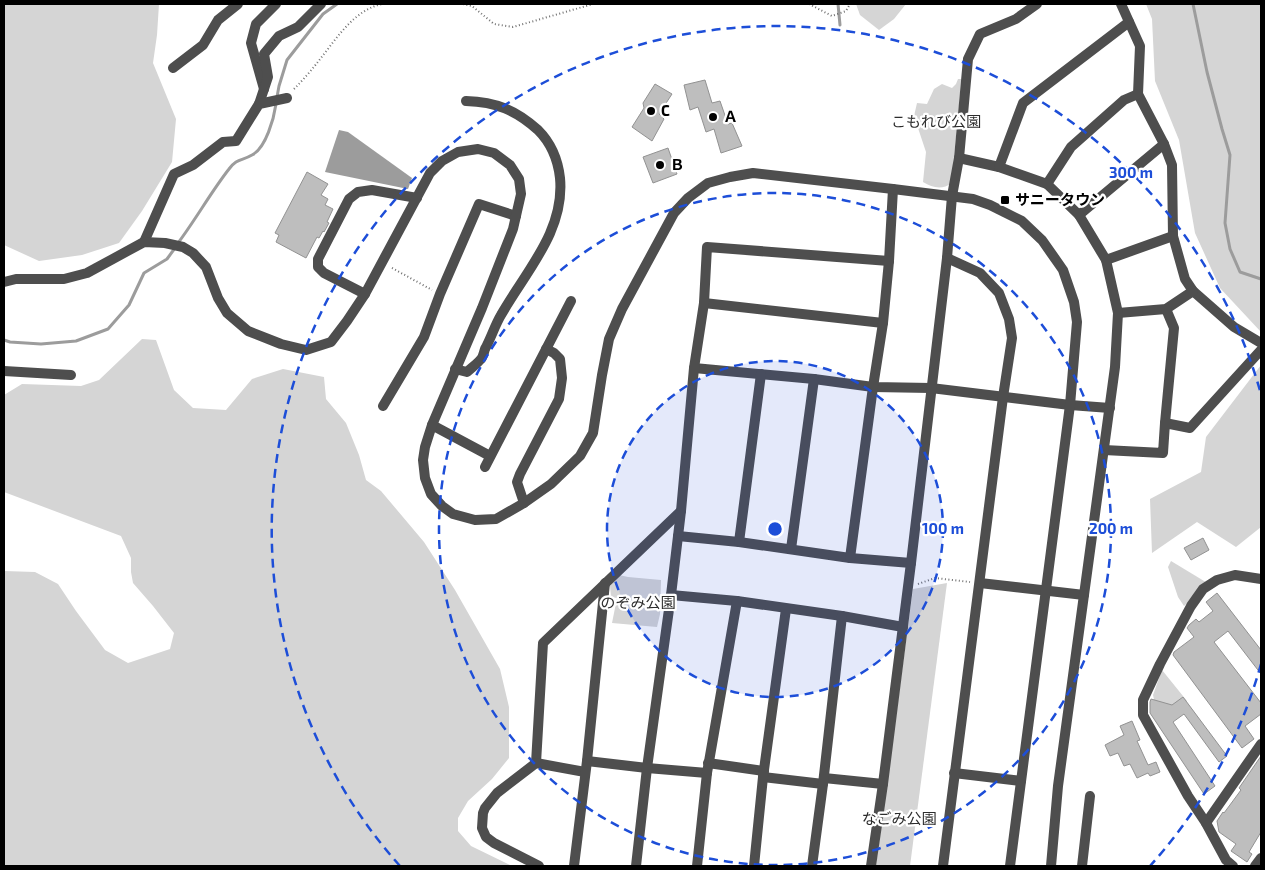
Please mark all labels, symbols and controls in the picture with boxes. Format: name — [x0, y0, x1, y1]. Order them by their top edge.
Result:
place label: C — [661, 101, 670, 119]
marker: C — [645, 105, 657, 117]
place label: Ａ — [723, 107, 738, 125]
marker: Ａ — [707, 111, 719, 123]
park label: こもれび公園 — [891, 112, 981, 130]
place label: Ｂ — [670, 155, 685, 173]
marker: Ｂ — [654, 159, 666, 171]
text: 300 m — [1109, 163, 1153, 181]
place label: サニータウン — [1015, 190, 1105, 208]
marker: サニータウン — [999, 194, 1011, 206]
text: 100 m — [922, 519, 964, 537]
text: 200 m — [1089, 519, 1133, 537]
centre of rings — [766, 520, 784, 538]
park label: のぞみ公園 — [600, 593, 676, 611]
park label: なごみ公園 — [861, 809, 937, 827]

